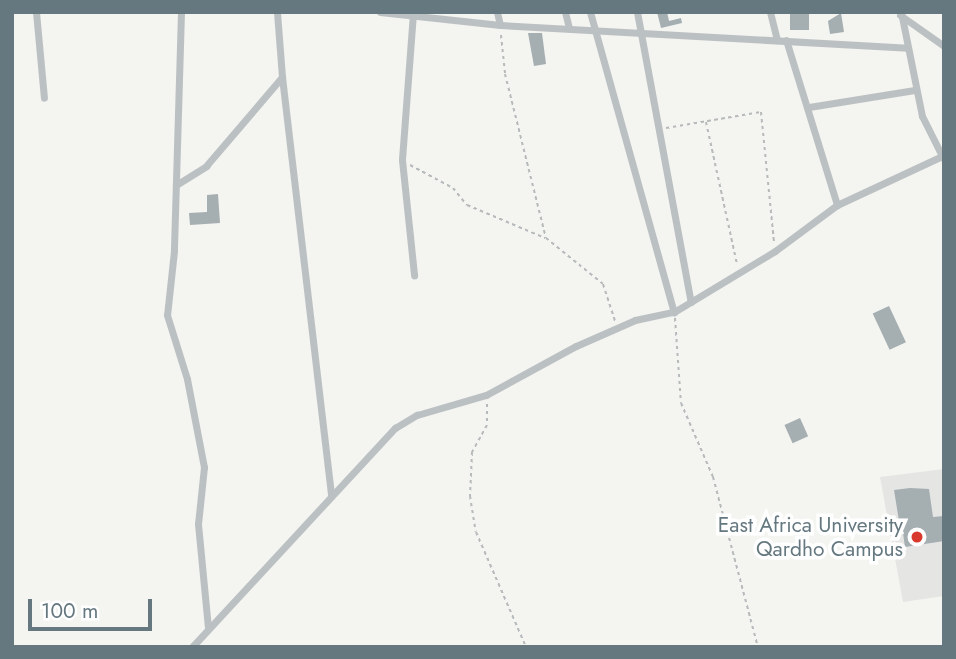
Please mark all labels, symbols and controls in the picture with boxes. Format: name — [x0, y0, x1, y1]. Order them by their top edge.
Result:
place label: East Africa University Qardho Campus — [718, 512, 903, 562]
marker: East Africa University Qardho Campus — [909, 529, 925, 545]
scale bar — [32, 586, 156, 630]
text: 100 m — [41, 596, 98, 626]

